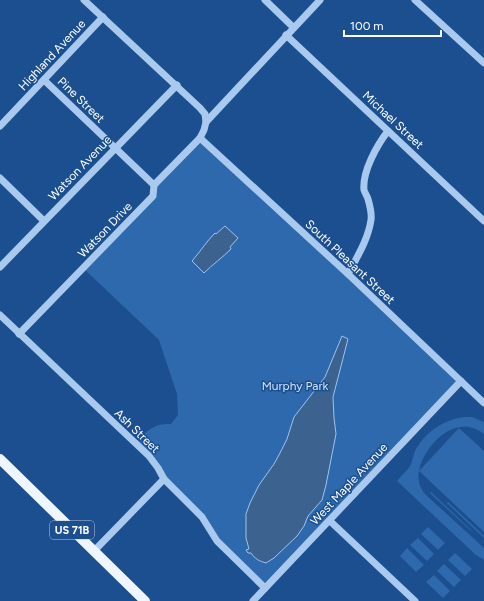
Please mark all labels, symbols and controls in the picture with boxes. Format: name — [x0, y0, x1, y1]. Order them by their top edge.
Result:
scale bar — [344, 12, 441, 38]
street label: Highland Avenue — [16, 16, 89, 93]
text: 100 m — [350, 19, 384, 33]
street label: Pine Street — [55, 74, 108, 126]
street label: Michael Street — [360, 88, 427, 152]
street label: Watson Avenue — [46, 132, 115, 203]
street label: Watson Drive — [75, 199, 135, 261]
street label: South Pleasant Street — [302, 217, 398, 307]
park label: Murphy Park — [262, 379, 329, 393]
street label: Ash Street — [112, 406, 163, 456]
street label: West Maple Avenue — [307, 440, 391, 528]
road number: US 71B — [50, 521, 94, 539]

